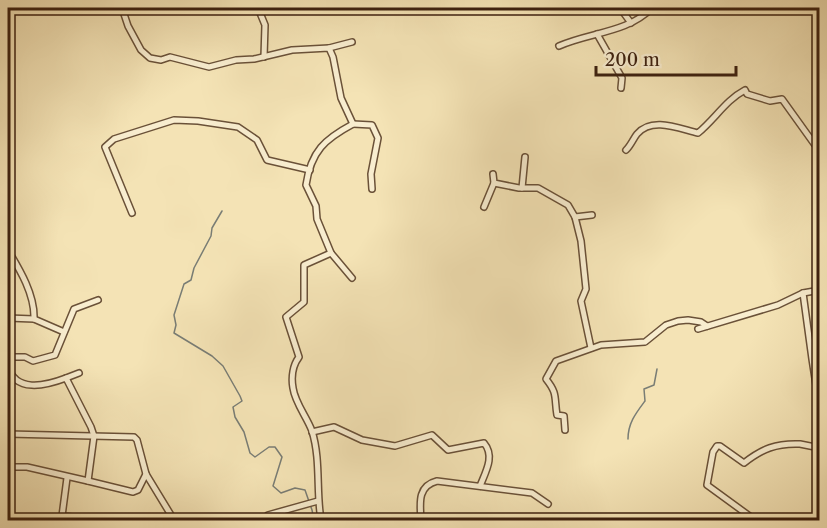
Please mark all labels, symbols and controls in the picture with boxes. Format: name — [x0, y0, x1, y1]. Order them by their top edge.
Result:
scale bar — [596, 39, 736, 77]
text: 200 m — [605, 49, 660, 71]

